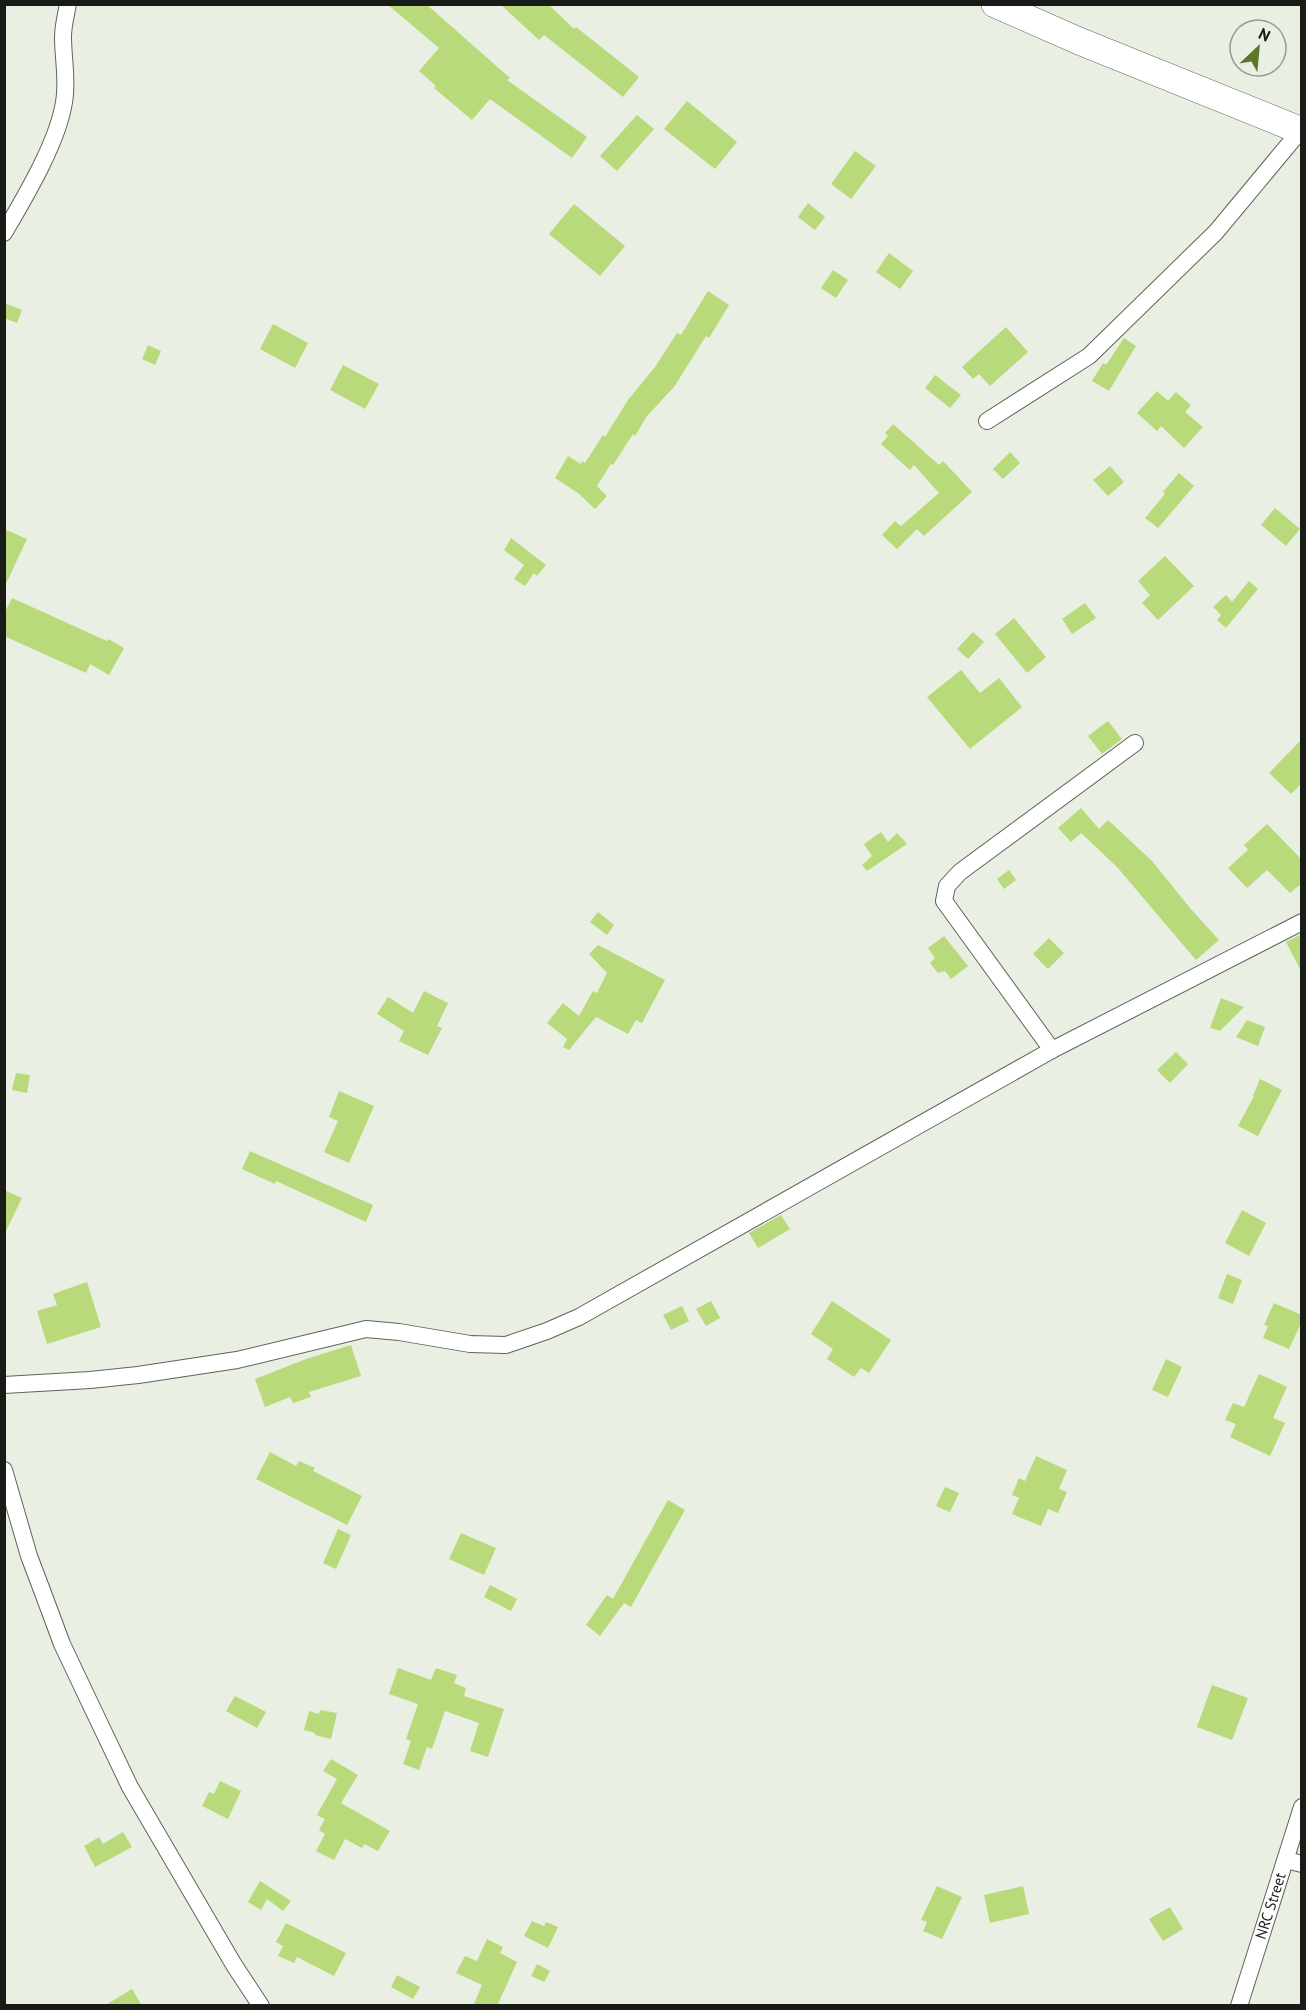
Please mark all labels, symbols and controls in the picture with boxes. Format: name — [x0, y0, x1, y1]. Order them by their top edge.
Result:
north arrow — [1228, 18, 1288, 78]
text: N — [1255, 23, 1274, 46]
street label: NRC Street — [1251, 1870, 1290, 1941]

